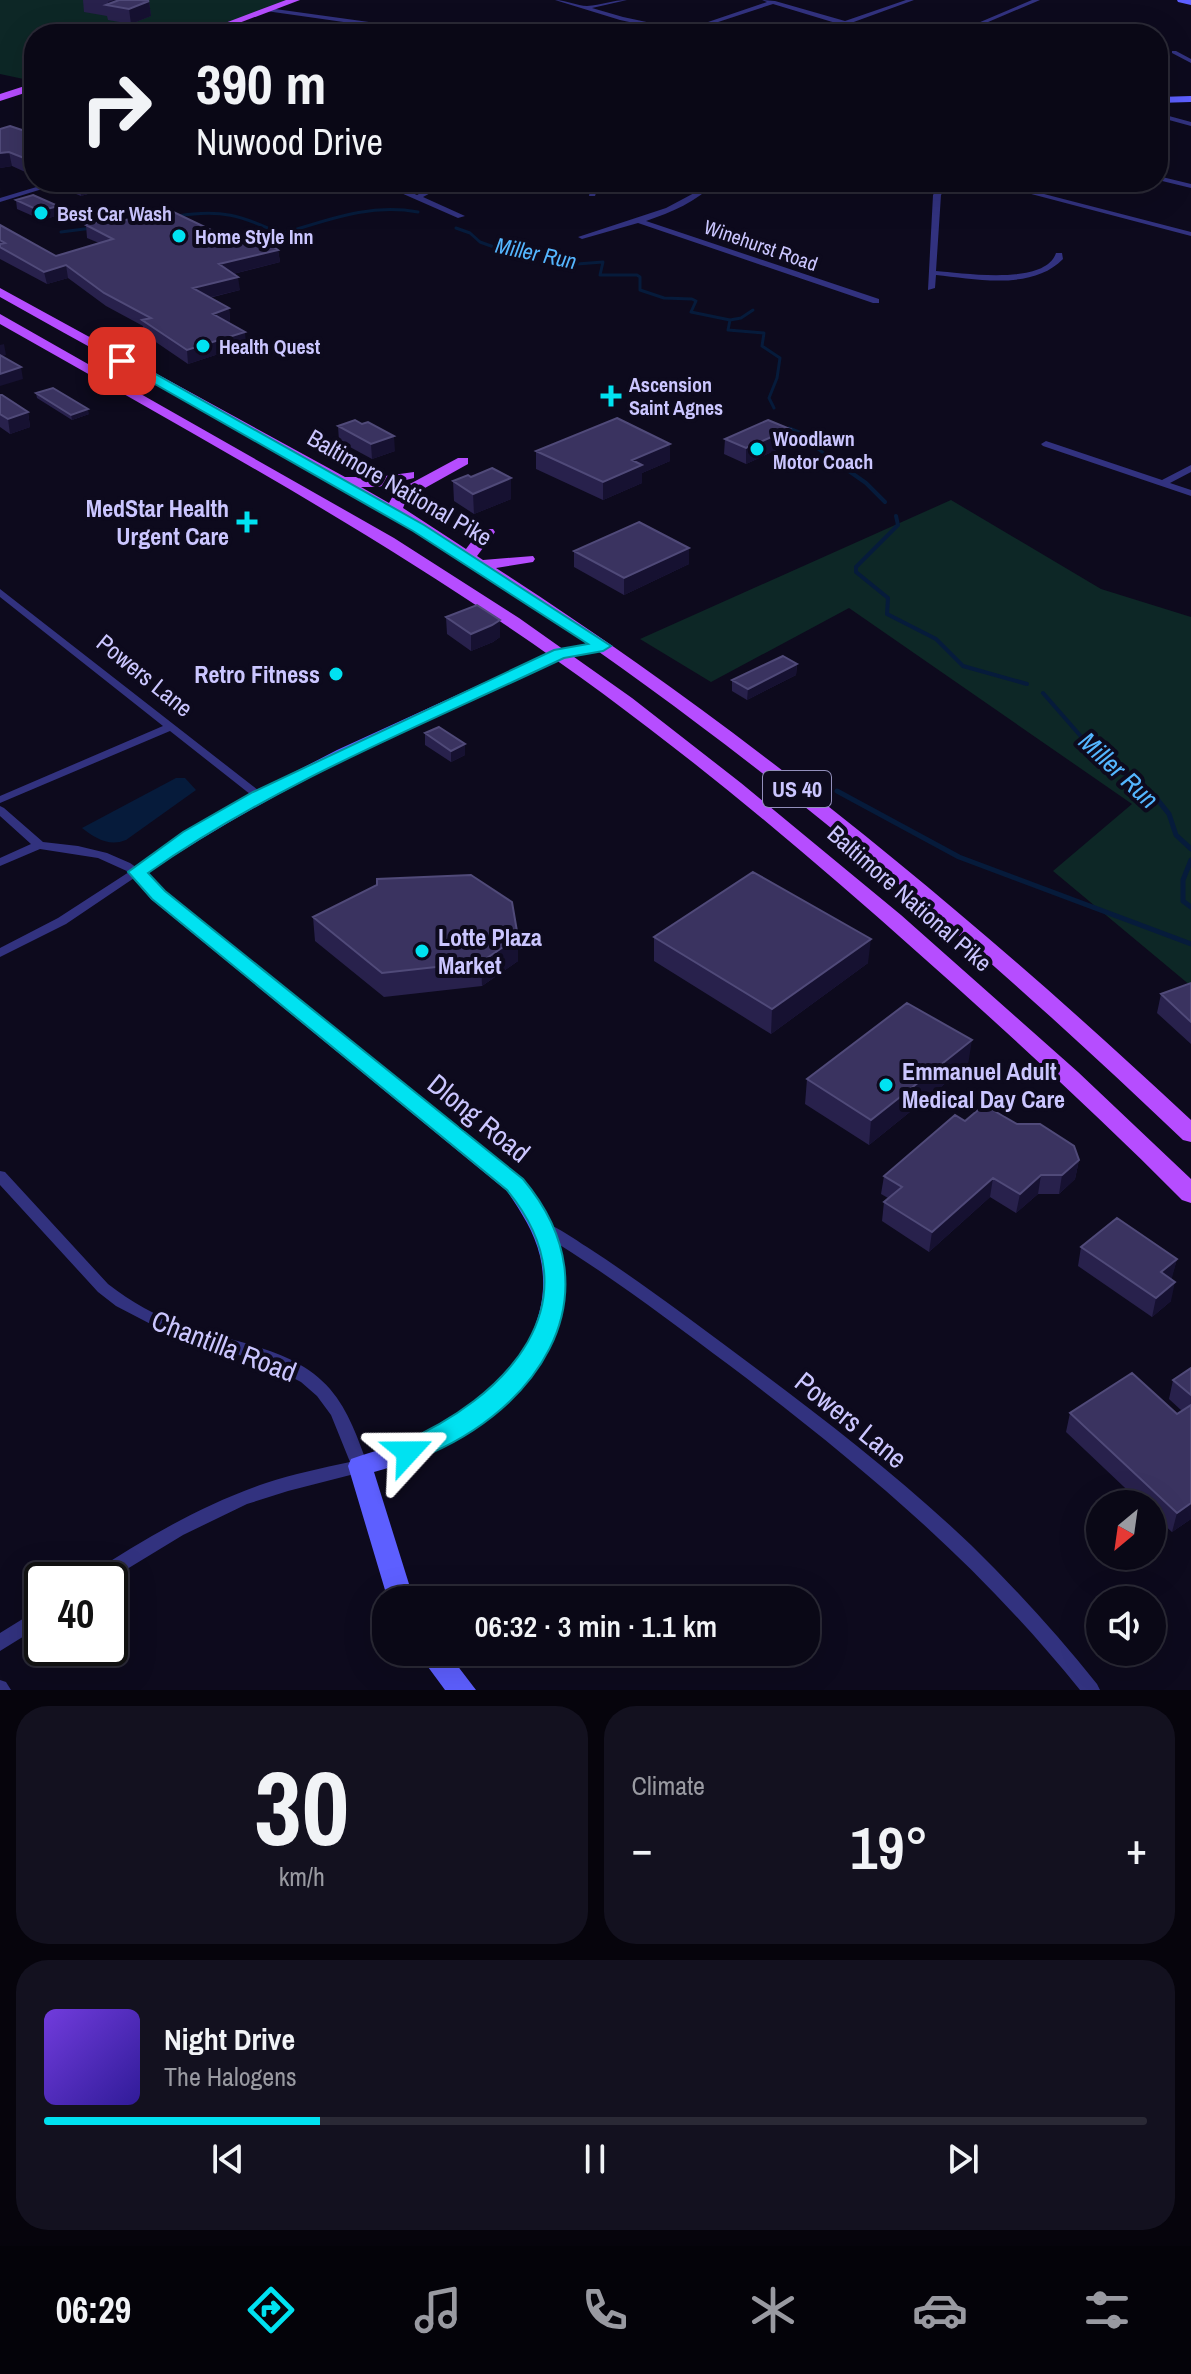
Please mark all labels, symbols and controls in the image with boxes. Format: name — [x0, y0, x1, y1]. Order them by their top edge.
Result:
text: 390 m — [196, 46, 326, 121]
icon: right — [64, 56, 168, 160]
text: Nuwood Drive — [196, 118, 383, 166]
place label: Best Car Wash — [57, 200, 172, 227]
marker: Best Car Wash — [32, 204, 50, 222]
street label: Winehurst Road — [701, 213, 821, 277]
place label: Home Style Inn — [195, 223, 313, 250]
marker: Home Style Inn — [170, 227, 188, 245]
water label: Miller Run — [493, 230, 579, 276]
pin — [88, 327, 156, 395]
place label: Health Quest — [219, 333, 321, 360]
marker: Health Quest — [194, 337, 212, 355]
icon: arrive — [100, 339, 144, 383]
place label: Ascension Saint Agnes — [629, 371, 723, 421]
marker: Ascension Saint Agnes — [600, 385, 622, 407]
street label: Baltimore National Pike — [302, 421, 498, 553]
place label: Woodlawn Motor Coach — [773, 425, 873, 475]
marker: Woodlawn Motor Coach — [748, 440, 766, 458]
place label: MedStar Health Urgent Care — [86, 492, 229, 552]
marker: MedStar Health Urgent Care — [236, 511, 258, 533]
street label: Powers Lane — [90, 626, 200, 724]
place label: Retro Fitness — [194, 658, 320, 690]
marker: Retro Fitness — [327, 665, 345, 683]
water label: Miller Run — [1072, 724, 1166, 816]
road number: US 40 — [763, 771, 831, 807]
street label: Baltimore National Pike — [821, 818, 999, 978]
place label: Lotte Plaza Market — [438, 921, 542, 981]
marker: Lotte Plaza Market — [413, 942, 431, 960]
place label: Emmanuel Adult Medical Day Care — [902, 1055, 1065, 1115]
street label: Dlong Road — [420, 1065, 538, 1171]
marker: Emmanuel Adult Medical Day Care — [877, 1076, 895, 1094]
street label: Chantilla Road — [146, 1301, 302, 1391]
street label: Powers Lane — [787, 1363, 915, 1477]
position arrow — [366, 1410, 450, 1494]
north arrow — [1086, 1490, 1166, 1570]
map controls — [1086, 1490, 1166, 1666]
speed limit sign: 40 — [24, 1562, 128, 1666]
button: sound — [1086, 1586, 1166, 1666]
text: 06:32 · 3 min · 1.1 km — [475, 1606, 717, 1646]
text: 30 — [254, 1737, 349, 1877]
text: Climate — [632, 1768, 705, 1803]
text: 19° — [850, 1807, 929, 1888]
text: − — [632, 1818, 653, 1878]
text: + — [1126, 1818, 1147, 1878]
text: km/h — [279, 1859, 325, 1894]
text: Night Drive — [164, 2019, 295, 2059]
text: The Halogens — [164, 2059, 297, 2094]
icon: previous — [206, 2137, 250, 2181]
icon: pause — [573, 2137, 617, 2181]
icon: next — [941, 2137, 985, 2181]
icon: directions — [243, 2282, 299, 2338]
icon: music — [410, 2282, 466, 2338]
icon: phone — [577, 2282, 633, 2338]
icon: climate — [745, 2282, 801, 2338]
icon: car — [912, 2282, 968, 2338]
icon: filters — [1079, 2282, 1135, 2338]
text: 06:29 — [56, 2286, 131, 2334]

